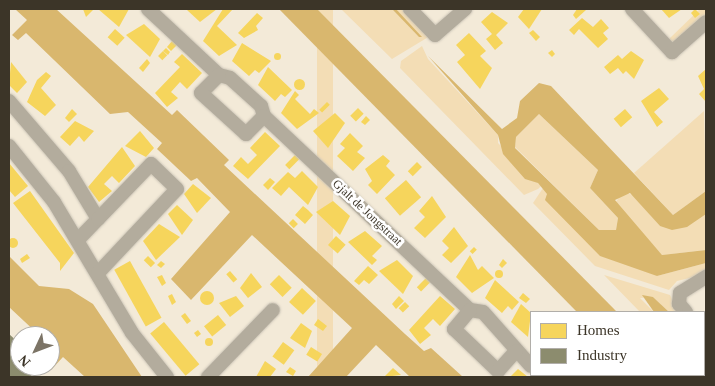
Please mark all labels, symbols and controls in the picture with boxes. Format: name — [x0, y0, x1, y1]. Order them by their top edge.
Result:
street label: Gjalt de Jongstraat — [329, 177, 405, 249]
legend — [530, 311, 705, 376]
text: Homes — [577, 322, 620, 338]
north arrow — [10, 326, 60, 376]
text: Industry — [577, 347, 627, 363]
text: N — [15, 352, 33, 370]

